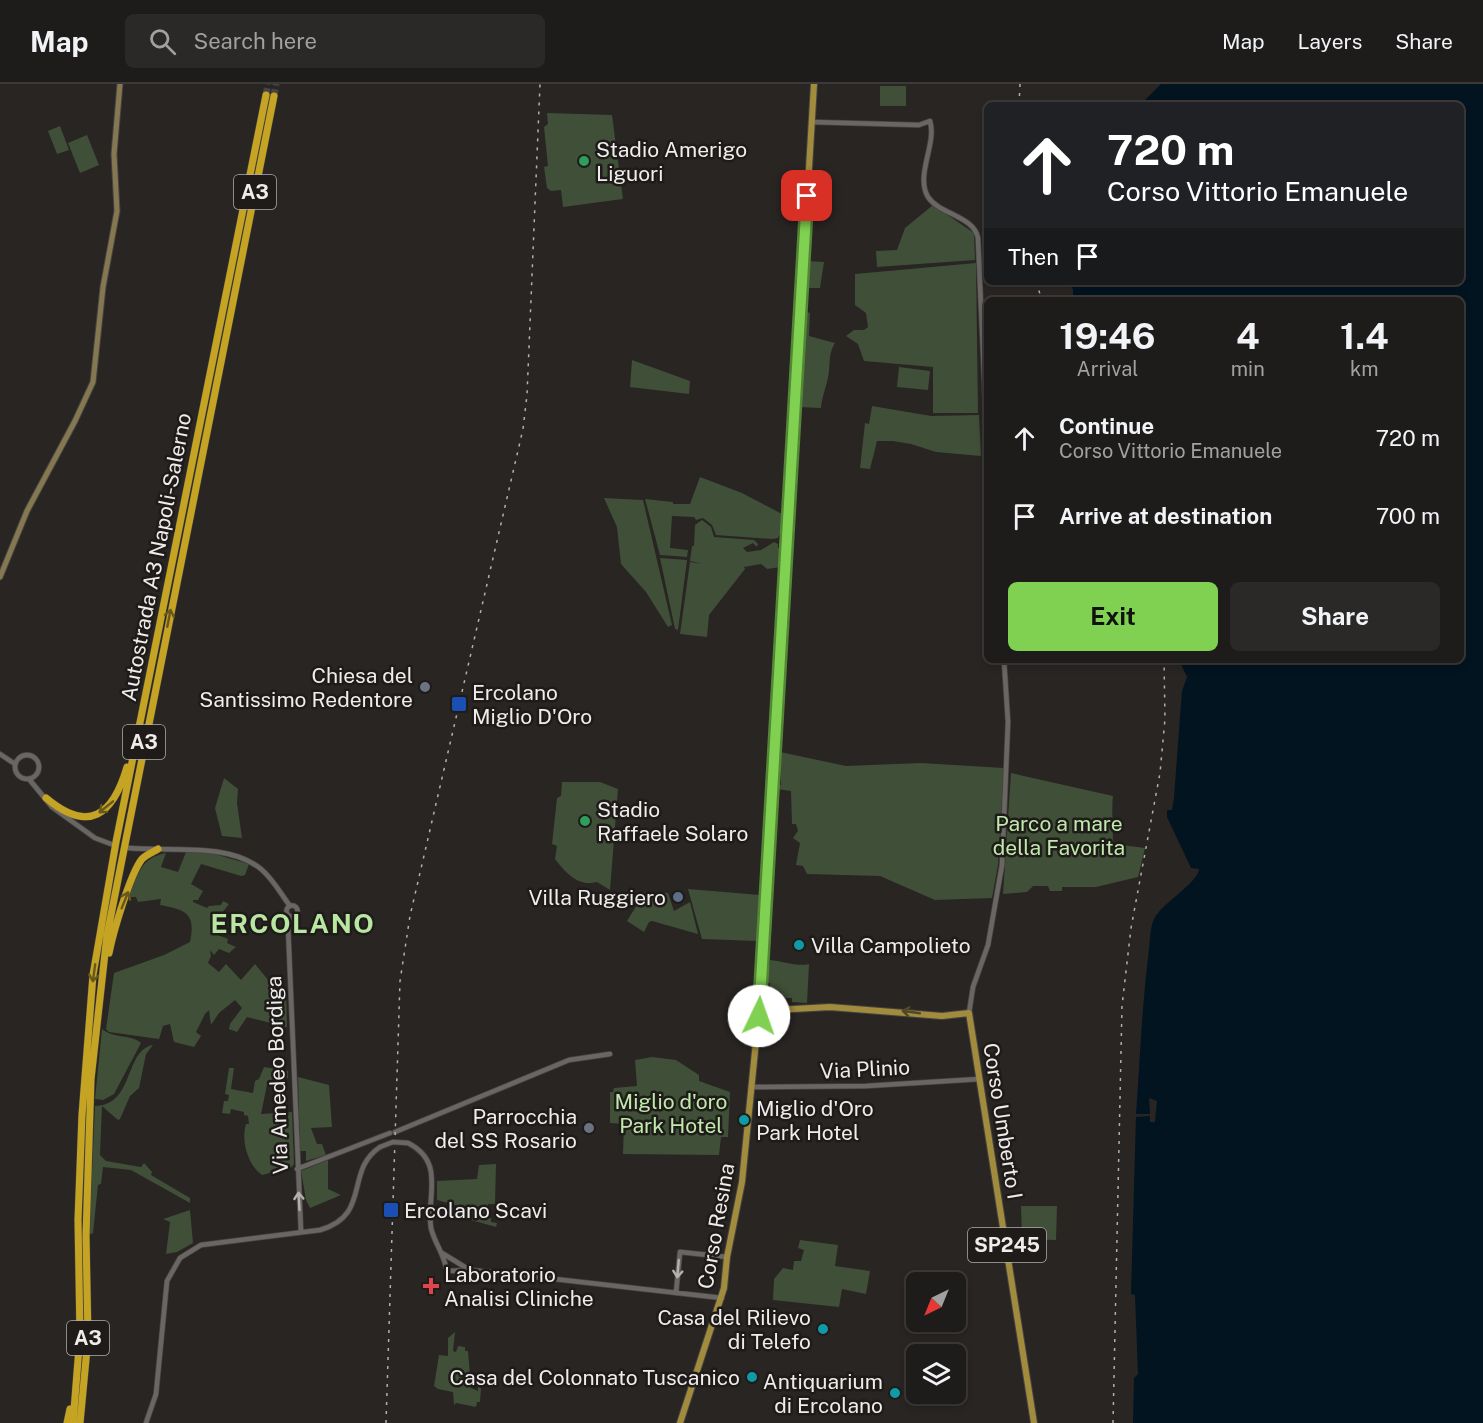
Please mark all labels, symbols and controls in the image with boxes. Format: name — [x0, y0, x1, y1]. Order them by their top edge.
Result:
search box — [125, 14, 545, 68]
text: Map — [30, 25, 89, 58]
icon: search — [146, 25, 179, 58]
text: Search here — [194, 28, 317, 54]
text: Map — [1222, 29, 1265, 54]
text: Layers — [1298, 29, 1362, 54]
text: Share — [1395, 29, 1453, 54]
text: 720 m — [1107, 125, 1234, 174]
icon: ahead — [1008, 126, 1086, 204]
place label: Stadio Amerigo Liguori — [596, 137, 747, 186]
marker: Stadio Amerigo Liguori — [577, 154, 591, 168]
pin — [781, 170, 832, 221]
road number: A3 — [234, 175, 276, 209]
text: Corso Vittorio Emanuele — [1107, 175, 1408, 207]
icon: arrive — [790, 179, 823, 212]
icon: arrive — [1071, 240, 1104, 273]
text: Then — [1008, 244, 1059, 270]
text: 19:46 — [1059, 315, 1155, 357]
text: 4 — [1236, 315, 1260, 357]
text: 1.4 — [1340, 315, 1389, 357]
text: Arrival — [1077, 357, 1138, 381]
text: min — [1231, 357, 1265, 381]
text: km — [1350, 357, 1379, 381]
street label: Autostrada A3 Napoli-Salerno — [116, 411, 196, 703]
text: Continue — [1059, 413, 1154, 439]
icon: ahead — [1008, 422, 1041, 455]
text: 720 m — [1376, 425, 1440, 451]
text: Corso Vittorio Emanuele — [1059, 439, 1282, 463]
icon: arrive — [1008, 500, 1041, 533]
text: Arrive at destination — [1059, 503, 1272, 529]
text: 700 m — [1376, 503, 1440, 529]
button: Exit — [1008, 582, 1218, 651]
button: Share — [1230, 582, 1440, 651]
one-way arrow — [164, 609, 175, 628]
place label: Chiesa del Santissimo Redentore — [199, 663, 413, 712]
marker: Chiesa del Santissimo Redentore — [418, 680, 432, 694]
place label: Ercolano Miglio D'Oro — [472, 680, 592, 729]
marker: Ercolano Miglio D'Oro — [450, 695, 468, 713]
road number: A3 — [123, 725, 165, 759]
place label: Stadio Raffaele Solaro — [597, 797, 748, 846]
one-way arrow — [99, 800, 114, 814]
park label: Parco a mare della Favorita — [993, 811, 1125, 860]
marker: Stadio Raffaele Solaro — [578, 814, 592, 828]
place label: Villa Ruggiero — [528, 885, 666, 910]
marker: Villa Ruggiero — [671, 890, 685, 904]
one-way arrow — [120, 891, 131, 909]
district label: ERCOLANO — [211, 907, 375, 939]
place label: Villa Campolieto — [811, 933, 971, 958]
marker: Villa Campolieto — [792, 938, 806, 952]
one-way arrow — [88, 962, 99, 982]
street label: Via Amedeo Bordiga — [261, 975, 293, 1175]
position arrow — [727, 984, 791, 1048]
one-way arrow — [901, 1007, 921, 1018]
street label: Corso Umberto I — [978, 1041, 1028, 1201]
street label: Via Plinio — [819, 1054, 911, 1084]
park label: Miglio d'oro Park Hotel — [615, 1089, 727, 1138]
place label: Miglio d'Oro Park Hotel — [756, 1096, 874, 1145]
place label: Parrocchia del SS Rosario — [435, 1104, 577, 1153]
marker: Miglio d'Oro Park Hotel — [737, 1113, 751, 1127]
marker: Parrocchia del SS Rosario — [582, 1121, 596, 1135]
street label: Corso Resina — [693, 1161, 739, 1291]
one-way arrow — [293, 1191, 304, 1211]
place label: Ercolano Scavi — [404, 1198, 547, 1223]
marker: Ercolano Scavi — [382, 1201, 400, 1219]
road number: SP245 — [968, 1228, 1046, 1262]
one-way arrow — [672, 1259, 683, 1279]
place label: Laboratorio Analisi Cliniche — [444, 1262, 594, 1311]
north arrow — [906, 1272, 966, 1332]
map controls — [906, 1272, 966, 1404]
marker: Laboratorio Analisi Cliniche — [422, 1277, 440, 1295]
place label: Casa del Rilievo di Telefo — [657, 1305, 811, 1354]
road number: A3 — [67, 1321, 109, 1355]
marker: Casa del Rilievo di Telefo — [816, 1322, 830, 1336]
button: layers — [906, 1344, 966, 1404]
place label: Casa del Colonnato Tuscanico — [450, 1365, 740, 1390]
place label: Antiquarium di Ercolano — [763, 1369, 883, 1418]
marker: Casa del Colonnato Tuscanico — [745, 1370, 759, 1384]
marker: Antiquarium di Ercolano — [888, 1386, 902, 1400]

